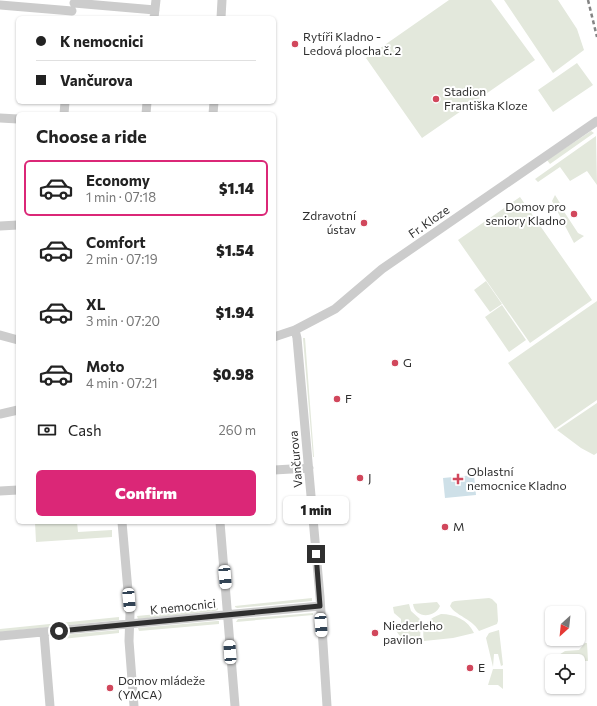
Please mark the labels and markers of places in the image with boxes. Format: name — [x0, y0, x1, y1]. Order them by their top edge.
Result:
place label: Rytíři Kladno - Ledová plocha č. 2 — [303, 29, 401, 57]
marker: Rytíři Kladno - Ledová plocha č. 2 — [290, 39, 300, 49]
place label: Stadion Františka Kloze — [444, 84, 528, 112]
marker: Stadion Františka Kloze — [431, 94, 441, 104]
place label: Domov pro seniory Kladno — [485, 199, 566, 227]
place label: Zdravotní ústav — [302, 208, 357, 236]
marker: Domov pro seniory Kladno — [569, 209, 579, 219]
marker: Zdravotní ústav — [359, 218, 369, 228]
place label: G — [403, 355, 412, 369]
marker: G — [390, 358, 400, 368]
place label: F — [345, 391, 352, 405]
marker: F — [332, 394, 342, 404]
place label: Oblastní nemocnice Kladno — [467, 464, 567, 492]
place label: J — [368, 470, 372, 485]
marker: J — [355, 473, 365, 483]
marker: Oblastní nemocnice Kladno — [452, 473, 464, 485]
place label: M — [453, 519, 465, 533]
marker: M — [440, 522, 450, 532]
place label: Niederleho pavilon — [383, 618, 443, 646]
marker: Niederleho pavilon — [370, 628, 380, 638]
place label: E — [478, 660, 485, 674]
marker: E — [465, 663, 475, 673]
place label: Domov mládeže (YMCA) — [118, 673, 205, 701]
marker: Domov mládeže (YMCA) — [105, 683, 115, 693]

